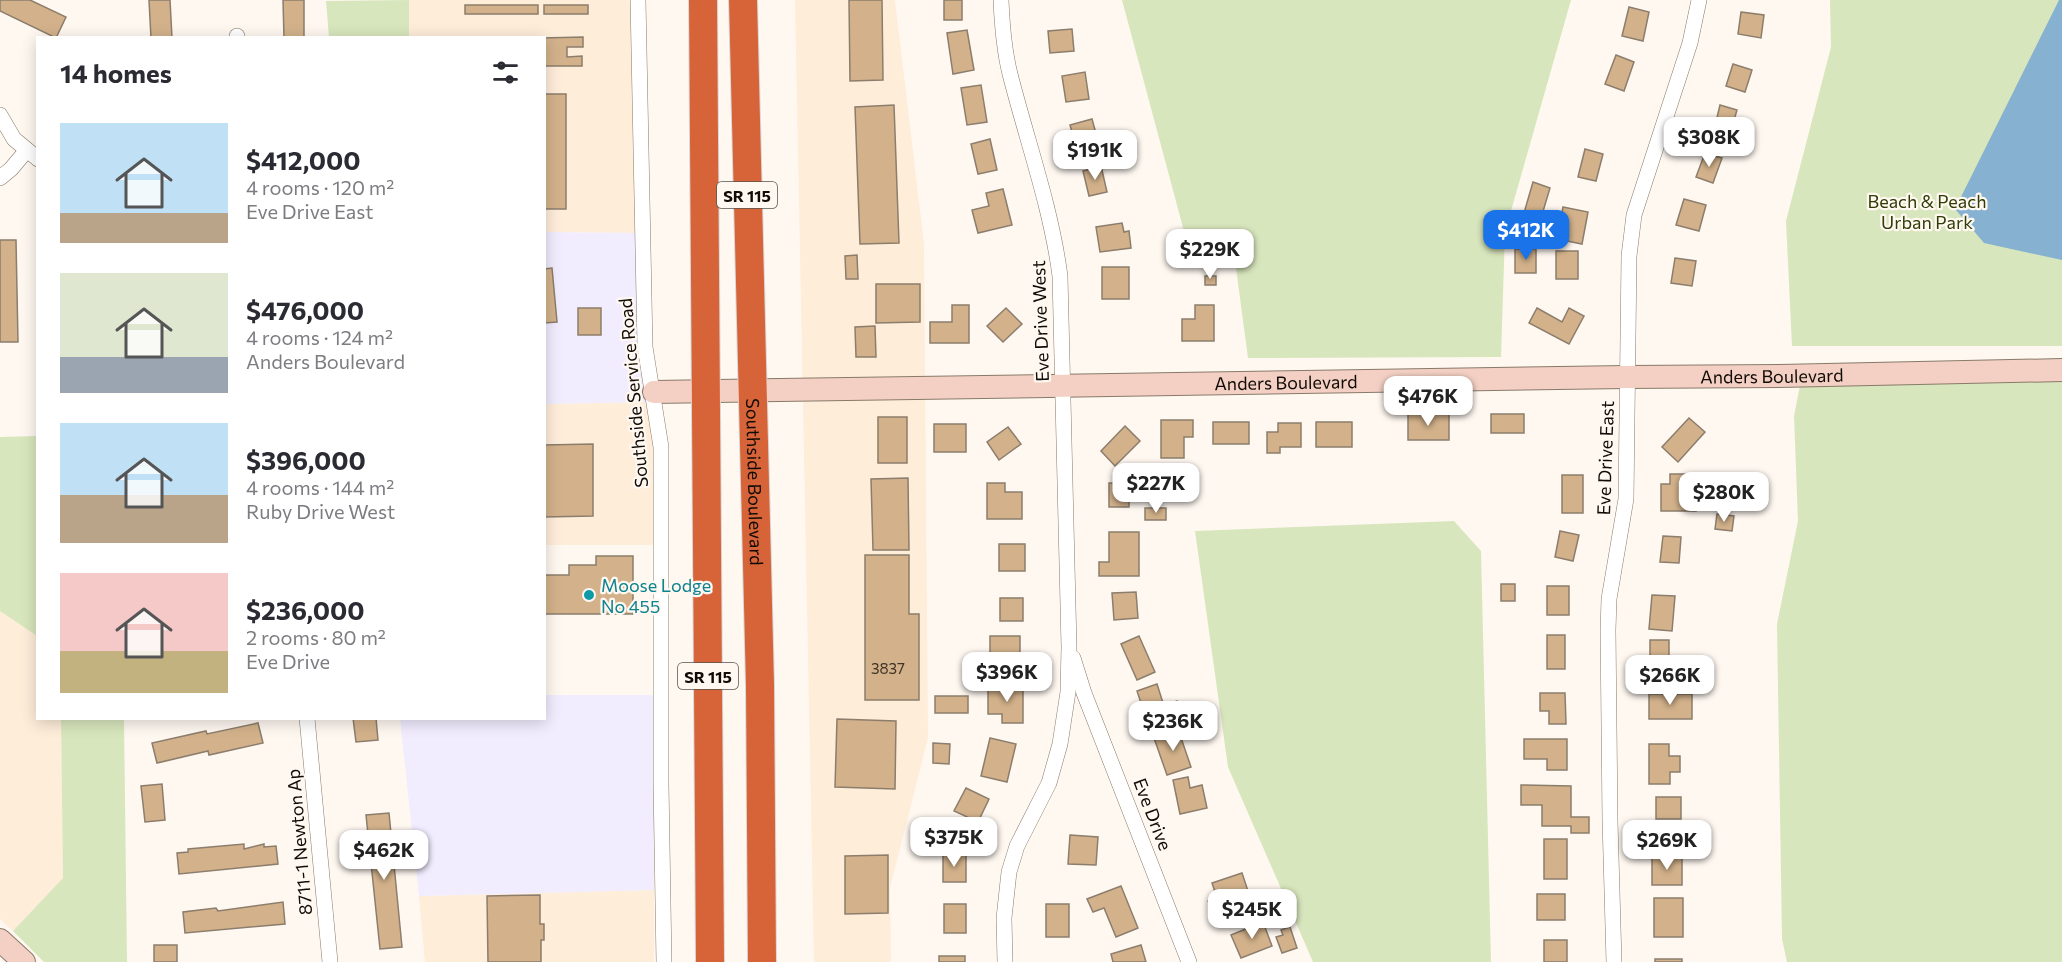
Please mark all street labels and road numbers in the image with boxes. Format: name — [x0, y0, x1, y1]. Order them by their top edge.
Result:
road number: SR 115 — [717, 182, 777, 208]
street label: Eve Drive West — [1027, 260, 1053, 382]
street label: Southside Service Road — [614, 297, 652, 489]
street label: Anders Boulevard — [1700, 364, 1844, 388]
street label: Anders Boulevard — [1214, 370, 1358, 394]
street label: Southside Boulevard — [742, 398, 768, 566]
street label: Eve Drive East — [1592, 400, 1618, 516]
road number: SR 115 — [678, 663, 738, 689]
street label: 8711-1 Newton Ap — [282, 768, 316, 916]
street label: Eve Drive — [1129, 775, 1177, 853]

